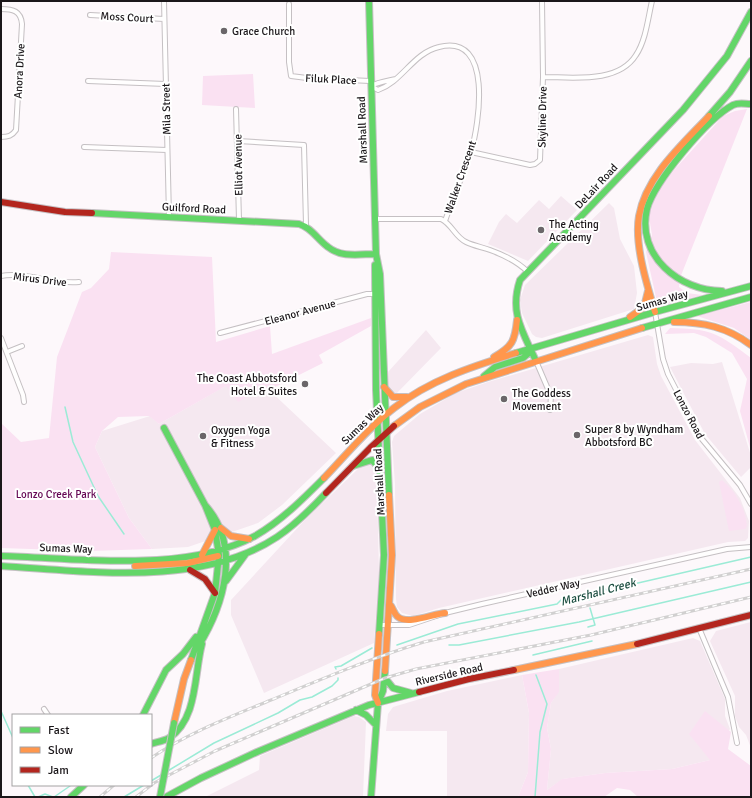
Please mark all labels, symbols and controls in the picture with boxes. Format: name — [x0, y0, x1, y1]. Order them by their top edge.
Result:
street label: Moss Court — [100, 10, 154, 25]
place label: Grace Church — [232, 25, 295, 38]
marker: Grace Church — [219, 26, 229, 36]
street label: Anora Drive — [12, 43, 27, 99]
street label: Filuk Place — [305, 72, 357, 87]
street label: Mila Street — [160, 83, 173, 135]
street label: Skyline Drive — [535, 86, 550, 148]
street label: Marshall Road — [355, 96, 370, 164]
street label: Elliot Avenue — [231, 134, 246, 196]
street label: Walker Crescent — [442, 139, 479, 215]
street label: DeLair Road — [572, 161, 621, 212]
street label: Guilford Road — [162, 200, 227, 217]
place label: The Acting Academy — [549, 218, 599, 244]
marker: The Acting Academy — [536, 225, 546, 235]
street label: Mirus Drive — [12, 270, 67, 289]
street label: Sumas Way — [635, 287, 690, 314]
street label: Eleanor Avenue — [263, 297, 337, 328]
place label: The Coast Abbotsford Hotel & Suites — [197, 372, 297, 398]
marker: The Coast Abbotsford Hotel & Suites — [300, 379, 310, 389]
place label: The Goddess Movement — [512, 387, 571, 413]
street label: Lonzo Road — [670, 388, 707, 441]
marker: The Goddess Movement — [499, 394, 509, 404]
street label: Sumas Way — [339, 401, 387, 448]
place label: Super 8 by Wyndham Abbotsford BC — [585, 423, 684, 449]
place label: Oxygen Yoga & Fitness — [211, 424, 270, 450]
marker: Super 8 by Wyndham Abbotsford BC — [572, 430, 582, 440]
marker: Oxygen Yoga & Fitness — [198, 431, 208, 441]
street label: Marshall Road — [371, 448, 388, 516]
park label: Lonzo Creek Park — [16, 488, 97, 501]
street label: Sumas Way — [39, 541, 94, 556]
water label: Marshall Creek — [559, 575, 638, 610]
street label: Vedder Way — [525, 576, 582, 601]
street label: Riverside Road — [414, 660, 484, 689]
legend — [12, 714, 152, 786]
text: Fast — [48, 723, 69, 738]
text: Slow — [48, 743, 73, 758]
text: Jam — [48, 763, 69, 778]

